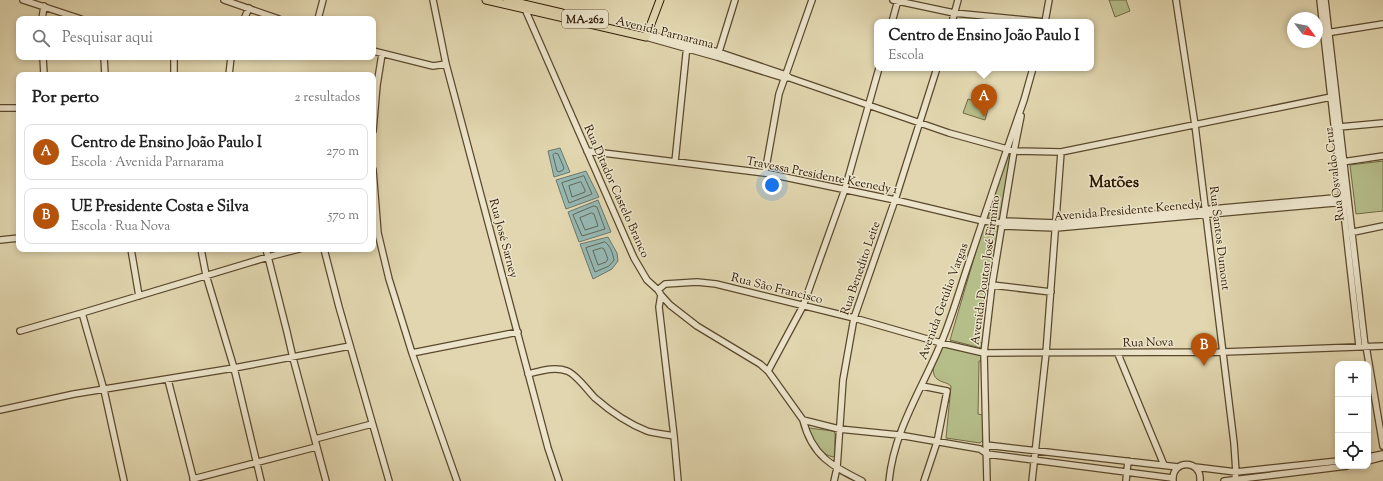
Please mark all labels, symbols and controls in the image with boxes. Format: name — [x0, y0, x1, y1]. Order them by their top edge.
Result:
road number: MA-262 — [562, 10, 608, 28]
street label: Avenida Parnarama — [614, 12, 716, 54]
north arrow — [1287, 12, 1323, 48]
search box — [16, 16, 376, 60]
popup — [874, 19, 1094, 71]
text: Centro de Ensino João Paulo I — [889, 26, 1079, 47]
icon: search — [30, 27, 52, 49]
text: Pesquisar aqui — [62, 28, 153, 49]
text: Escola — [889, 47, 924, 65]
pin: A — [971, 84, 997, 117]
text: Por perto — [32, 86, 99, 110]
text: 2 resultados — [294, 89, 360, 107]
street label: Rua Ditador Castelo Branco — [579, 122, 654, 261]
street label: Rua Osvaldo Cruz — [1320, 125, 1350, 222]
text: Centro de Ensino João Paulo I — [71, 133, 262, 154]
text: A — [41, 143, 51, 161]
text: 270 m — [326, 143, 359, 161]
street label: Travessa Presidente Keenedy 1 — [745, 152, 899, 199]
text: Escola · Avenida Parnarama — [71, 154, 224, 172]
district label: Matões — [1089, 172, 1139, 195]
your location — [762, 175, 782, 195]
street label: Rua Santos Dumont — [1204, 185, 1234, 291]
street label: Avenida Doutor José Firmino — [967, 194, 1005, 346]
street label: Avenida Presidente Keenedy — [1053, 196, 1201, 226]
text: UE Presidente Costa e Silva — [71, 197, 249, 218]
street label: Rua José Sarney — [484, 197, 522, 280]
text: B — [42, 207, 50, 225]
text: 570 m — [328, 207, 359, 225]
text: Escola · Rua Nova — [71, 218, 170, 236]
street label: Rua Benedito Leite — [836, 219, 886, 318]
street label: Avenida Getúlio Vargas — [914, 240, 974, 362]
street label: Rua São Francisco — [729, 269, 825, 309]
pin: B — [1191, 333, 1217, 366]
street label: Rua Nova — [1123, 334, 1174, 352]
map controls — [1335, 361, 1371, 469]
button: + — [1335, 361, 1371, 397]
button: − — [1335, 397, 1371, 433]
button: locate — [1335, 433, 1371, 469]

